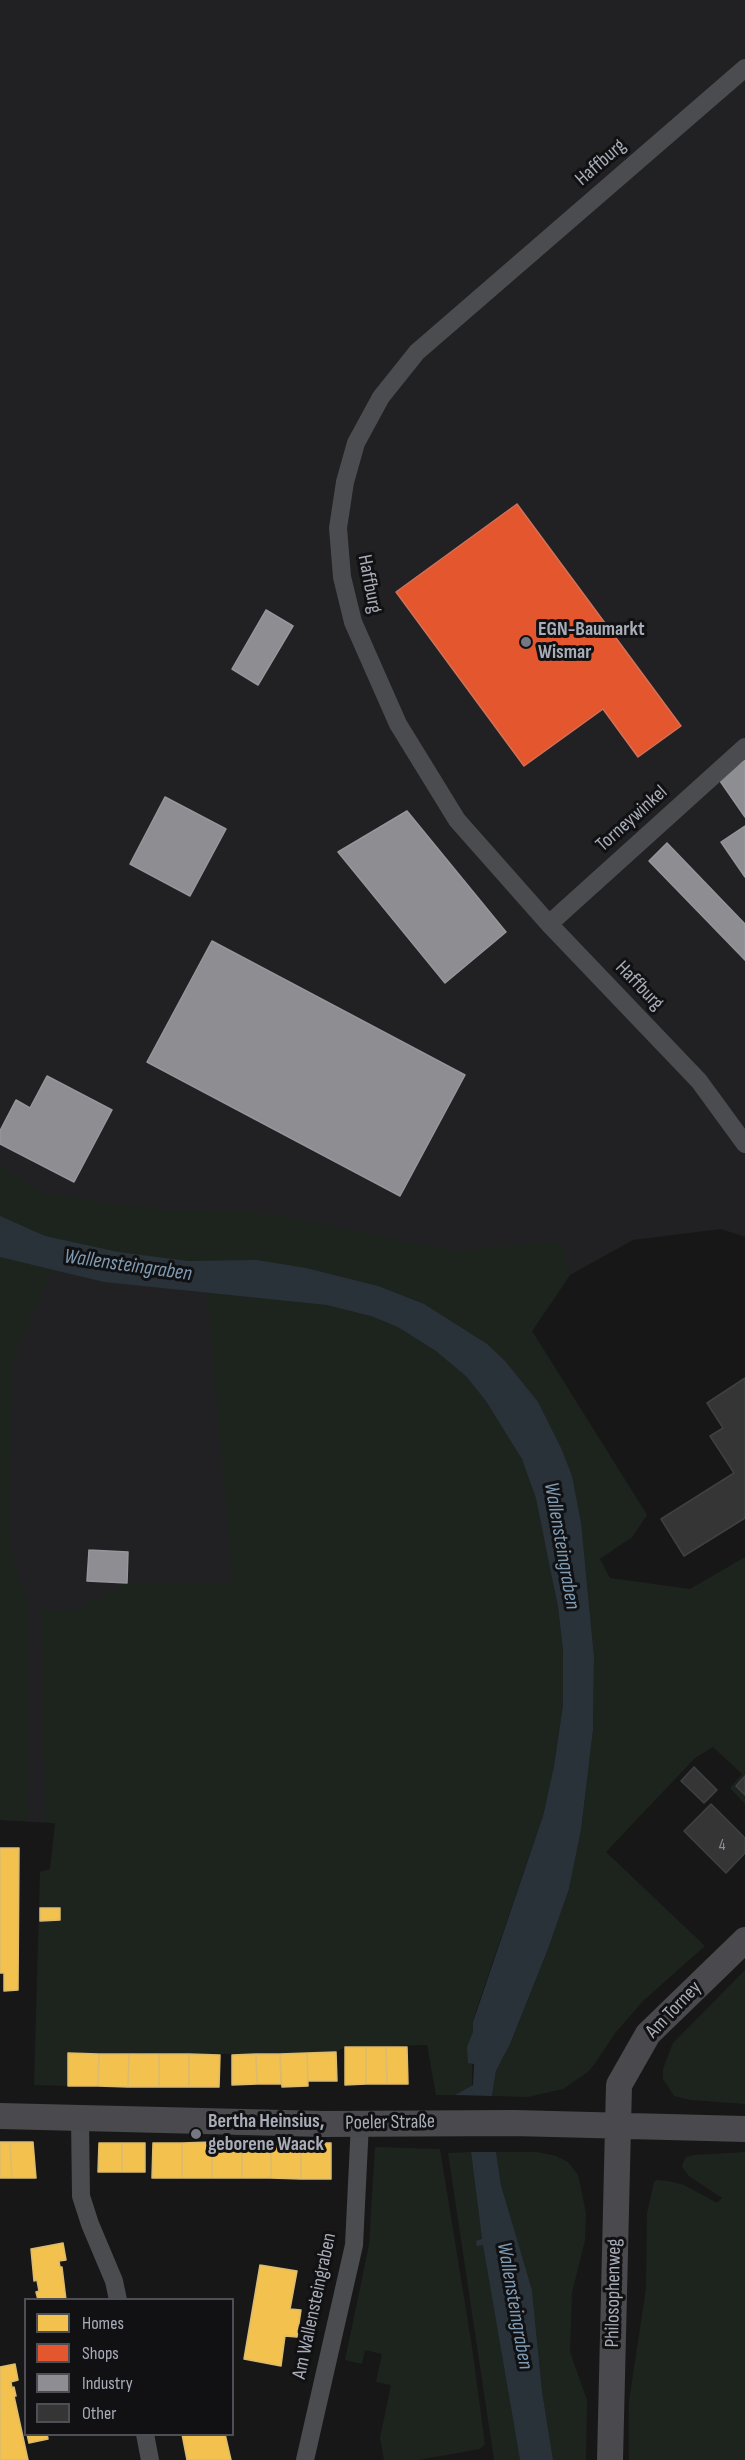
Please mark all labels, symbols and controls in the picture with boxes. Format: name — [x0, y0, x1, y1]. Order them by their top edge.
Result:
street label: Haffburg — [571, 135, 631, 191]
street label: Haffburg — [352, 553, 386, 615]
place label: EGN-Baumarkt Wismar — [538, 618, 645, 665]
marker: EGN-Baumarkt Wismar — [519, 635, 533, 649]
street label: Torneywinkel — [591, 781, 673, 857]
street label: Haffburg — [610, 956, 668, 1016]
water label: Wallensteingraben — [63, 1245, 193, 1287]
water label: Wallensteingraben — [537, 1480, 585, 1612]
house number: 4 — [719, 1836, 725, 1856]
street label: Am Torney — [641, 1976, 707, 2044]
place label: Bertha Heinsius, geborene Waack — [208, 2110, 324, 2157]
street label: Poeler Straße — [345, 2110, 435, 2136]
marker: Bertha Heinsius, geborene Waack — [189, 2127, 203, 2141]
street label: Am Wallensteingraben — [288, 2231, 342, 2381]
street label: Philosophenweg — [601, 2238, 627, 2348]
water label: Wallensteingraben — [490, 2240, 538, 2372]
legend — [24, 2298, 234, 2436]
text: Homes — [82, 2313, 124, 2334]
text: Shops — [82, 2343, 119, 2364]
text: Industry — [82, 2373, 133, 2394]
text: Other — [82, 2403, 116, 2424]

